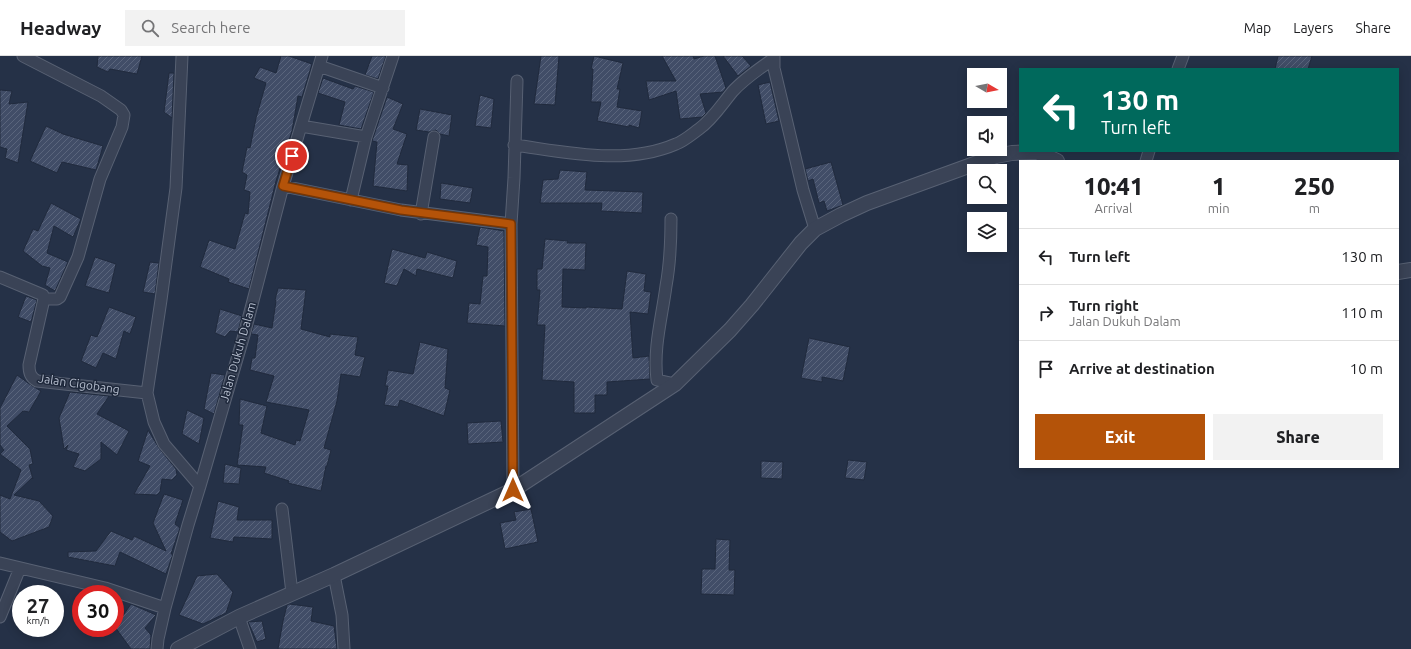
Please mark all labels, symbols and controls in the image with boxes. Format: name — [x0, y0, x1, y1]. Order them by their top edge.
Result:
search box — [125, 10, 405, 46]
text: Headway — [20, 17, 101, 39]
icon: search — [139, 17, 161, 39]
text: Search here — [171, 19, 251, 36]
text: Map — [1244, 20, 1271, 36]
text: Layers — [1293, 20, 1333, 36]
text: Share — [1355, 20, 1391, 36]
north arrow — [967, 68, 1007, 108]
map controls — [967, 68, 1007, 252]
icon: left — [1035, 84, 1087, 136]
text: 130 m — [1101, 84, 1179, 115]
button: sound — [967, 116, 1007, 156]
text: Turn left — [1101, 117, 1171, 137]
pin — [275, 139, 309, 173]
icon: arrive — [281, 145, 303, 167]
button: search — [967, 164, 1007, 204]
text: 10:41 — [1083, 173, 1143, 200]
text: 1 — [1212, 173, 1225, 200]
text: 250 — [1294, 173, 1335, 200]
text: Arrival — [1094, 201, 1132, 215]
text: min — [1208, 201, 1230, 215]
text: m — [1309, 201, 1320, 215]
button: layers — [967, 212, 1007, 252]
icon: left — [1035, 246, 1057, 268]
text: Turn left — [1069, 248, 1130, 265]
text: 130 m — [1341, 248, 1383, 265]
text: Turn right — [1069, 297, 1139, 314]
street label: Jalan Dukuh Dalam — [217, 300, 258, 403]
icon: right — [1035, 302, 1057, 324]
text: 110 m — [1341, 304, 1383, 321]
text: Jalan Dukuh Dalam — [1069, 314, 1181, 328]
icon: arrive — [1035, 358, 1057, 380]
text: Arrive at destination — [1069, 360, 1215, 377]
text: 10 m — [1350, 360, 1383, 377]
street label: Jalan Cigobang — [37, 371, 121, 396]
button: Exit — [1035, 414, 1205, 460]
button: Share — [1213, 414, 1383, 460]
position arrow — [492, 469, 534, 511]
speed limit sign: 30 — [72, 585, 124, 637]
text: 27 — [27, 594, 49, 617]
text: km/h — [26, 615, 50, 626]

